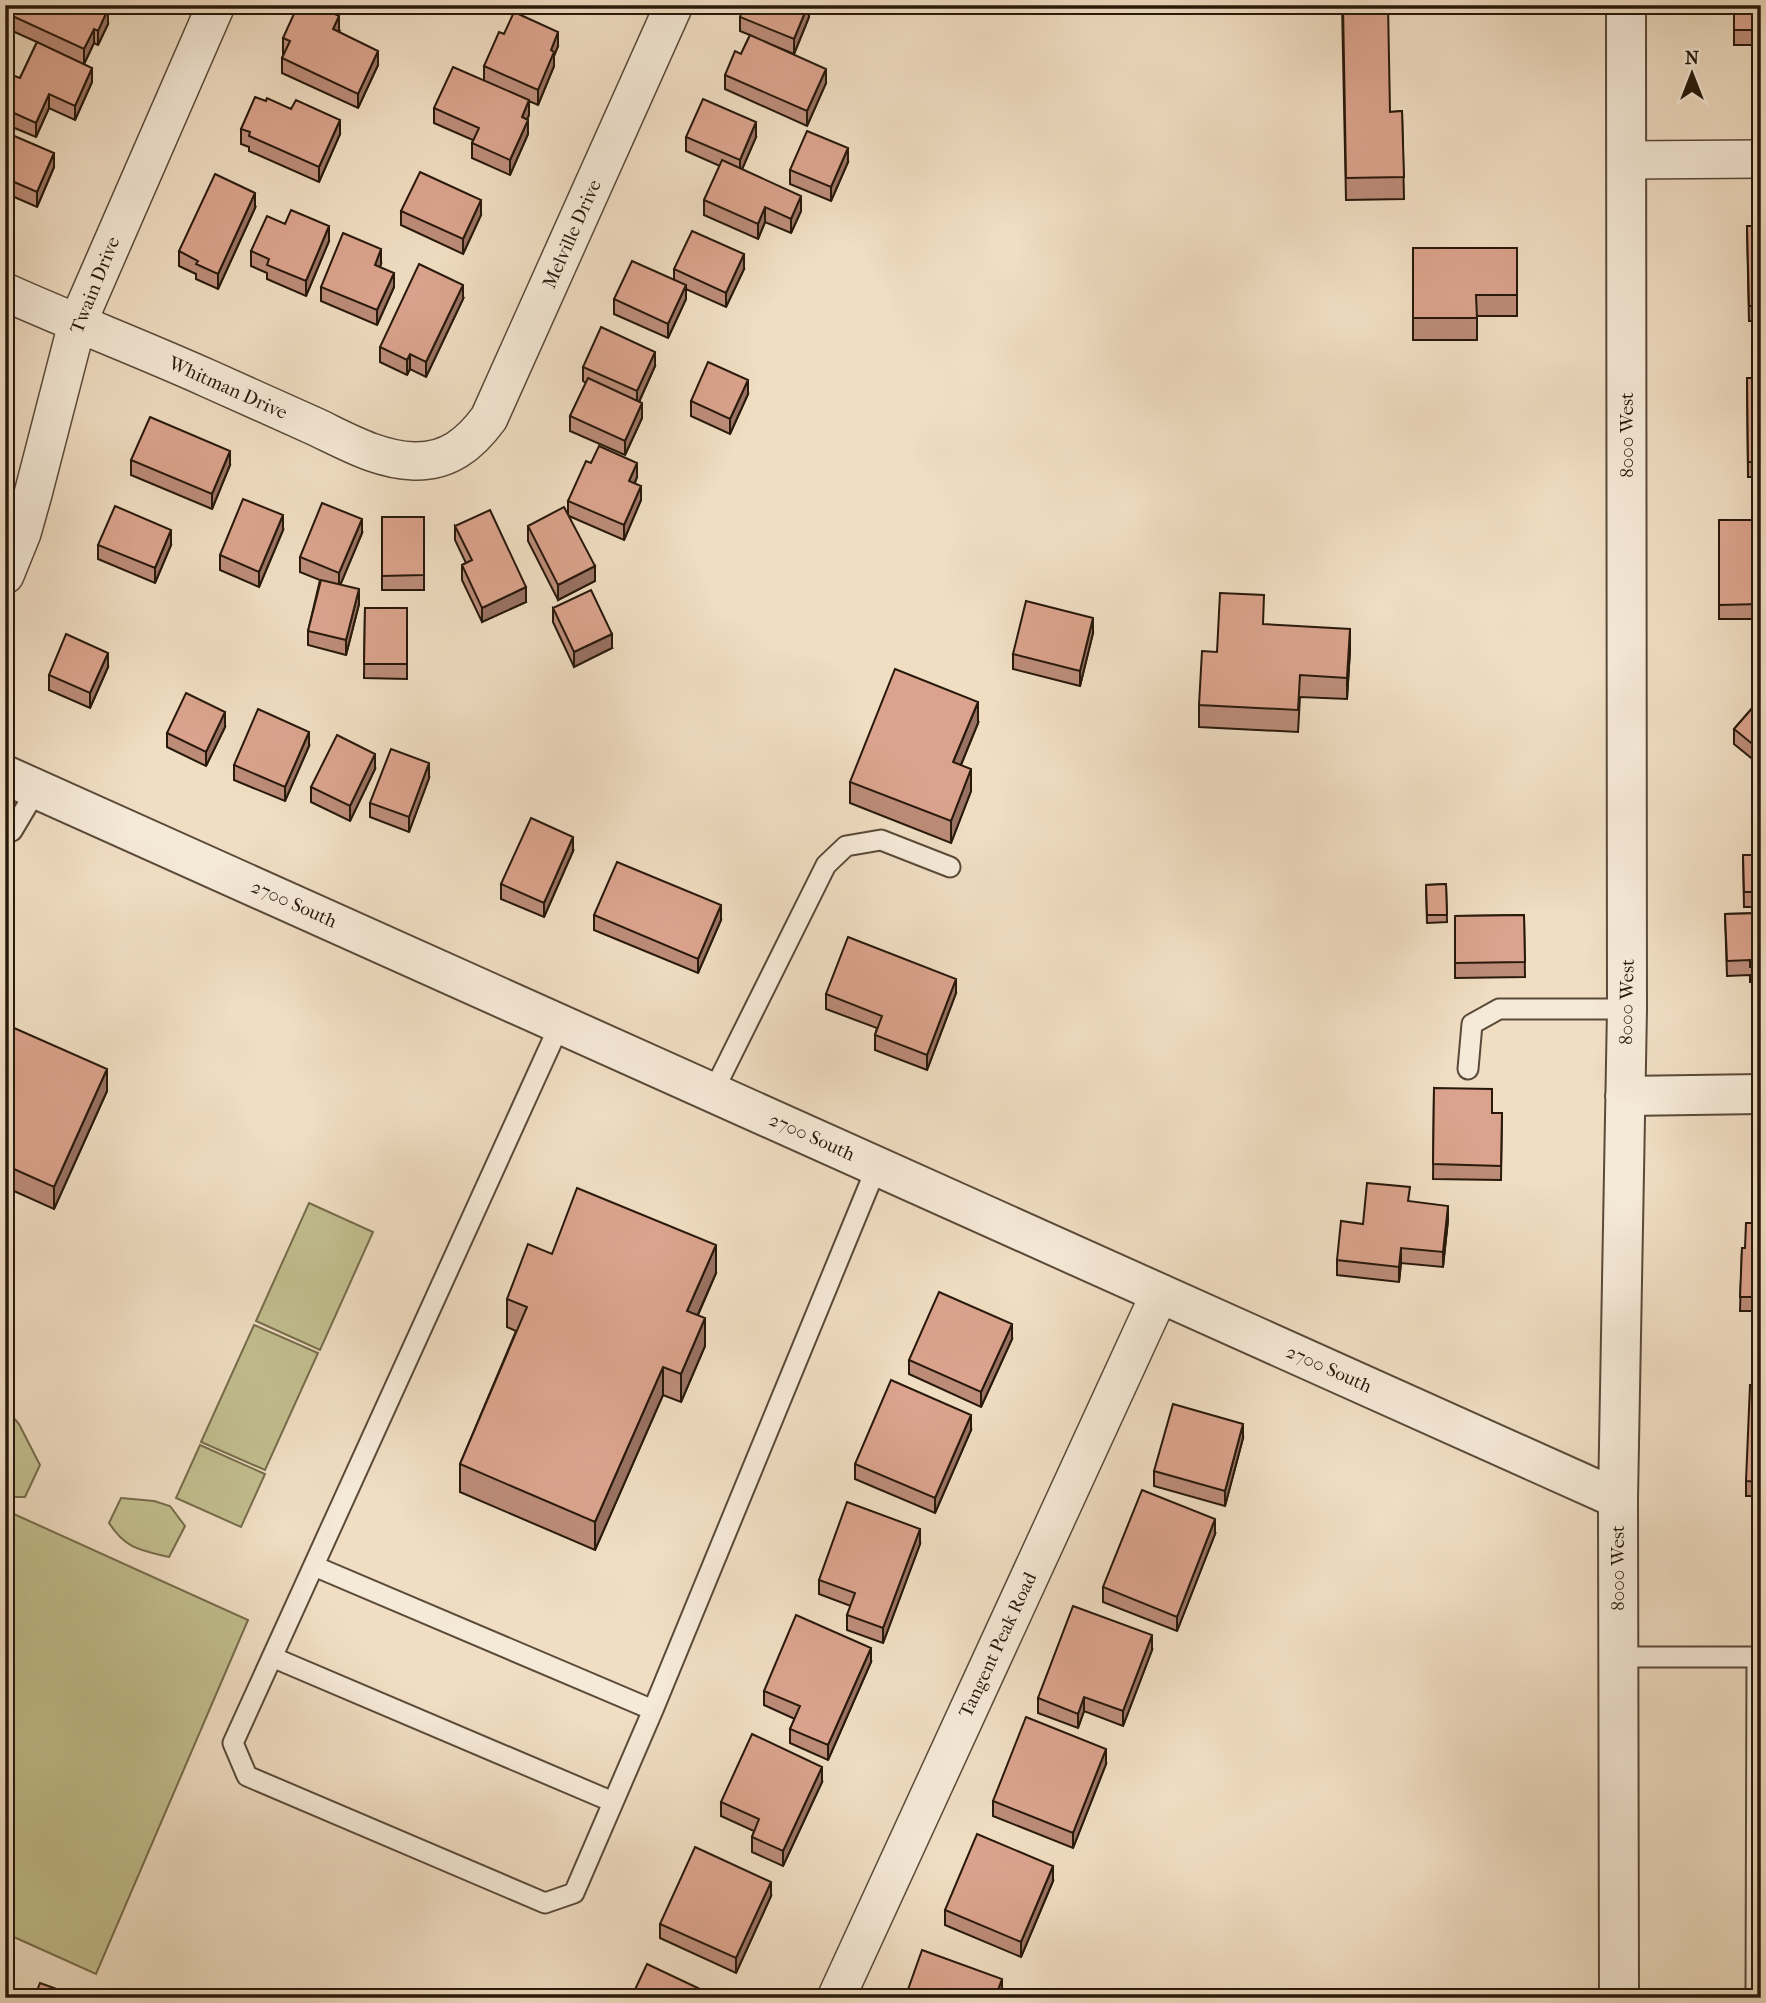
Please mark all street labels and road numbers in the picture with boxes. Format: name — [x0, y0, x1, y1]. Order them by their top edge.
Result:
street label: Melville Drive — [538, 176, 606, 292]
street label: Twain Drive — [66, 233, 124, 337]
street label: Whitman Drive — [164, 352, 291, 424]
street label: 8000 West — [1616, 392, 1638, 478]
street label: 2700 South — [248, 875, 340, 933]
street label: 8000 West — [1615, 959, 1639, 1045]
street label: 2700 South — [766, 1108, 858, 1166]
street label: 2700 South — [1283, 1340, 1375, 1398]
street label: 8000 West — [1607, 1525, 1629, 1611]
street label: Tangent Peak Road — [955, 1568, 1042, 1721]

